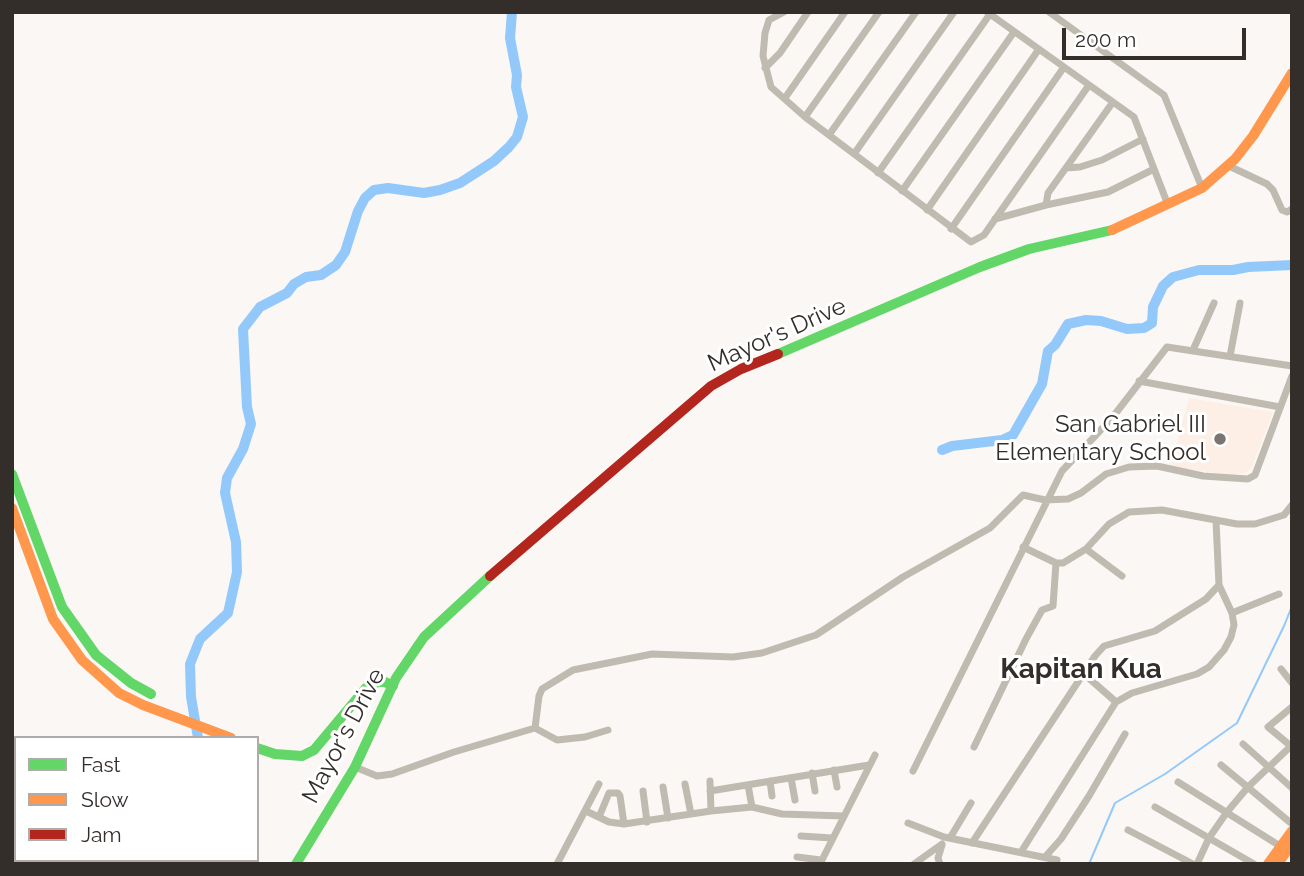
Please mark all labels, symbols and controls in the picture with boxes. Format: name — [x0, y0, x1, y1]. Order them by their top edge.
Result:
scale bar — [1066, 14, 1250, 58]
text: 200 m — [1075, 27, 1136, 52]
street label: Mayor's Drive — [703, 292, 851, 378]
place label: San Gabriel III Elementary School — [995, 411, 1206, 467]
marker: San Gabriel III Elementary School — [1212, 431, 1228, 447]
district label: Kapitan Kua — [1000, 653, 1162, 687]
street label: Mayor's Drive — [296, 664, 392, 808]
legend — [14, 736, 259, 862]
text: Fast — [81, 752, 121, 777]
text: Slow — [81, 787, 129, 812]
text: Jam — [81, 822, 122, 847]

